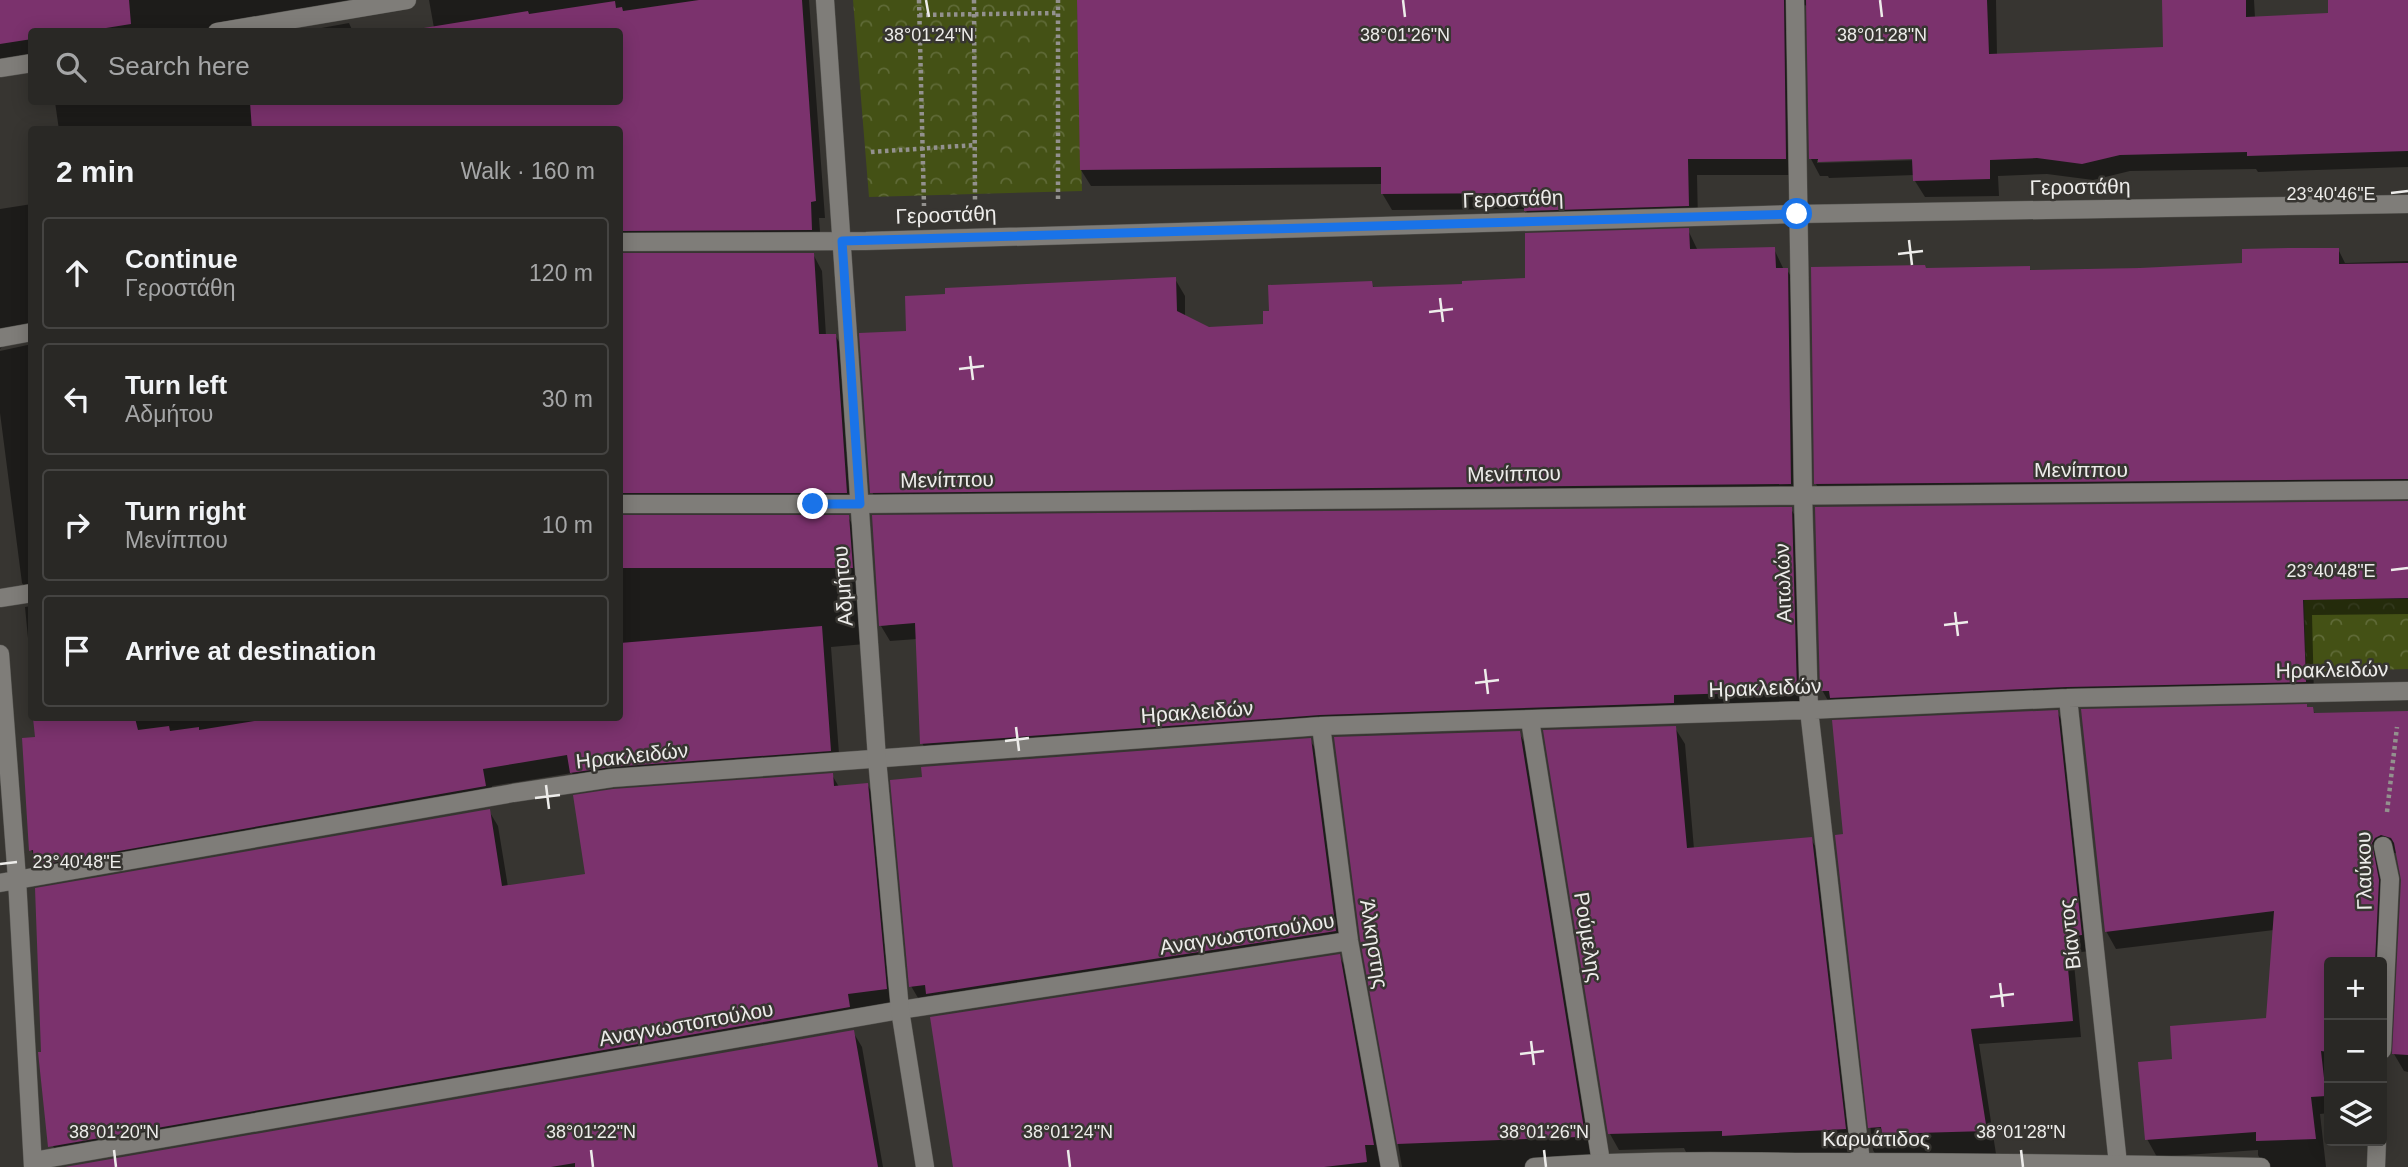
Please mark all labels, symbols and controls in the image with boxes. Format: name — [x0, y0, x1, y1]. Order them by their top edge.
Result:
text: 38°01'24"N — [884, 25, 974, 45]
text: 38°01'26"N — [1360, 25, 1450, 45]
text: 38°01'28"N — [1837, 25, 1927, 45]
search box — [28, 28, 623, 105]
icon: search — [52, 48, 90, 86]
text: Search here — [108, 51, 250, 81]
text: 2 min — [56, 155, 134, 188]
text: Walk · 160 m — [460, 158, 595, 184]
street label: Γεροστάθη — [2029, 174, 2131, 199]
text: 23°40'46"E — [2286, 184, 2376, 204]
street label: Γεροστάθη — [1462, 185, 1564, 212]
route start — [1781, 198, 1812, 229]
street label: Γεροστάθη — [895, 201, 997, 228]
text: Continue — [125, 244, 238, 274]
icon: ahead — [58, 254, 96, 292]
text: 120 m — [529, 260, 593, 286]
text: Γεροστάθη — [125, 275, 236, 301]
text: Turn left — [125, 370, 227, 400]
icon: left — [58, 380, 96, 418]
text: 30 m — [542, 386, 593, 412]
text: Αδμήτου — [125, 401, 213, 427]
street label: Μενίππου — [2034, 458, 2128, 481]
street label: Μενίππου — [1467, 461, 1561, 486]
street label: Μενίππου — [900, 467, 994, 492]
route end — [797, 488, 828, 519]
text: Turn right — [125, 496, 246, 526]
icon: right — [58, 506, 96, 544]
text: 10 m — [542, 512, 593, 538]
text: Μενίππου — [125, 527, 228, 553]
street label: Αιτωλών — [1770, 543, 1795, 623]
street label: Αδμήτου — [828, 545, 857, 627]
text: 23°40'48"E — [2286, 561, 2376, 581]
icon: arrive — [58, 632, 96, 670]
text: Arrive at destination — [125, 636, 376, 666]
street label: Ηρακλειδών — [2275, 657, 2389, 682]
street label: Ηρακλειδών — [1708, 674, 1822, 701]
street label: Ηρακλειδών — [1140, 696, 1254, 727]
street label: Ηρακλειδών — [575, 738, 689, 773]
street label: Γλαύκου — [2351, 831, 2376, 911]
text: 23°40'48"E — [32, 852, 122, 872]
street label: Ρούμελης — [1570, 890, 1607, 984]
street label: Βίαντος — [2054, 897, 2085, 971]
street label: Άλκηστης — [1356, 898, 1393, 990]
street label: Αναγνωστοπούλου — [1158, 908, 1336, 959]
map controls — [2324, 957, 2387, 1146]
button: + — [2324, 957, 2387, 1020]
street label: Αναγνωστοπούλου — [597, 997, 775, 1050]
button: − — [2324, 1020, 2387, 1083]
button: layers — [2324, 1083, 2387, 1146]
text: 38°01'20"N — [69, 1122, 159, 1142]
text: 38°01'22"N — [546, 1122, 636, 1142]
text: 38°01'24"N — [1023, 1122, 1113, 1142]
text: 38°01'26"N — [1499, 1122, 1589, 1142]
text: 38°01'28"N — [1976, 1122, 2066, 1142]
street label: Καρυάτιδος — [1822, 1127, 1930, 1150]

